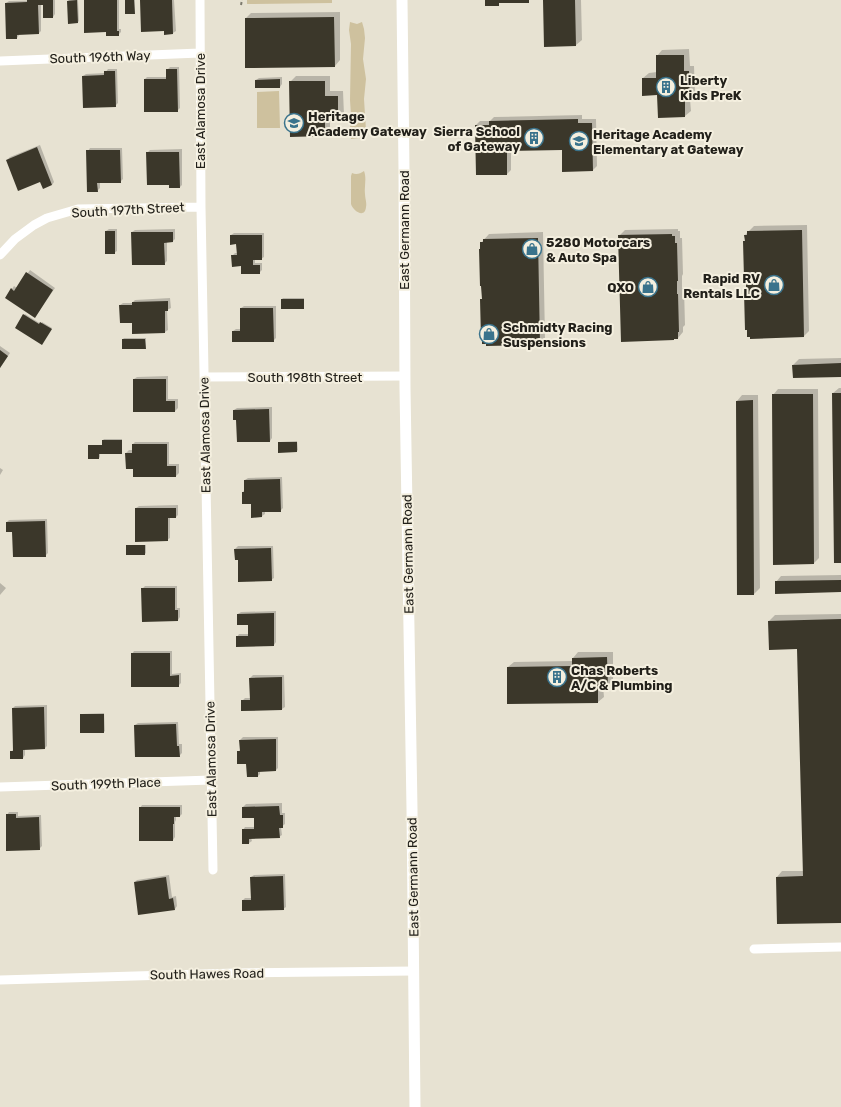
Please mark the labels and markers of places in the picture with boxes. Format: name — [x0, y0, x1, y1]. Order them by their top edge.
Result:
place label: Liberty Kids PreK — [680, 73, 742, 103]
building icon: Liberty Kids PreK — [655, 76, 677, 98]
place label: Heritage Academy Gateway — [308, 109, 427, 139]
school or university icon: Heritage Academy Gateway — [283, 112, 305, 134]
place label: Sierra School of Gateway — [433, 124, 520, 154]
building icon: Sierra School of Gateway — [523, 127, 545, 149]
place label: Heritage Academy Elementary at Gateway — [593, 127, 744, 157]
school or university icon: Heritage Academy Elementary at Gateway — [568, 130, 590, 152]
place label: 5280 Motorcars & Auto Spa — [546, 235, 650, 265]
shop icon: 5280 Motorcars & Auto Spa — [521, 238, 543, 260]
place label: Rapid RV Rentals LLC — [683, 271, 760, 301]
shop icon: Rapid RV Rentals LLC — [763, 274, 785, 296]
shop icon: QXO — [637, 276, 659, 298]
place label: QXO — [607, 280, 634, 295]
place label: Schmidty Racing Suspensions — [503, 320, 613, 350]
shop icon: Schmidty Racing Suspensions — [478, 323, 500, 345]
place label: Chas Roberts A/C & Plumbing — [571, 663, 673, 693]
building icon: Chas Roberts A/C & Plumbing — [546, 666, 568, 688]

